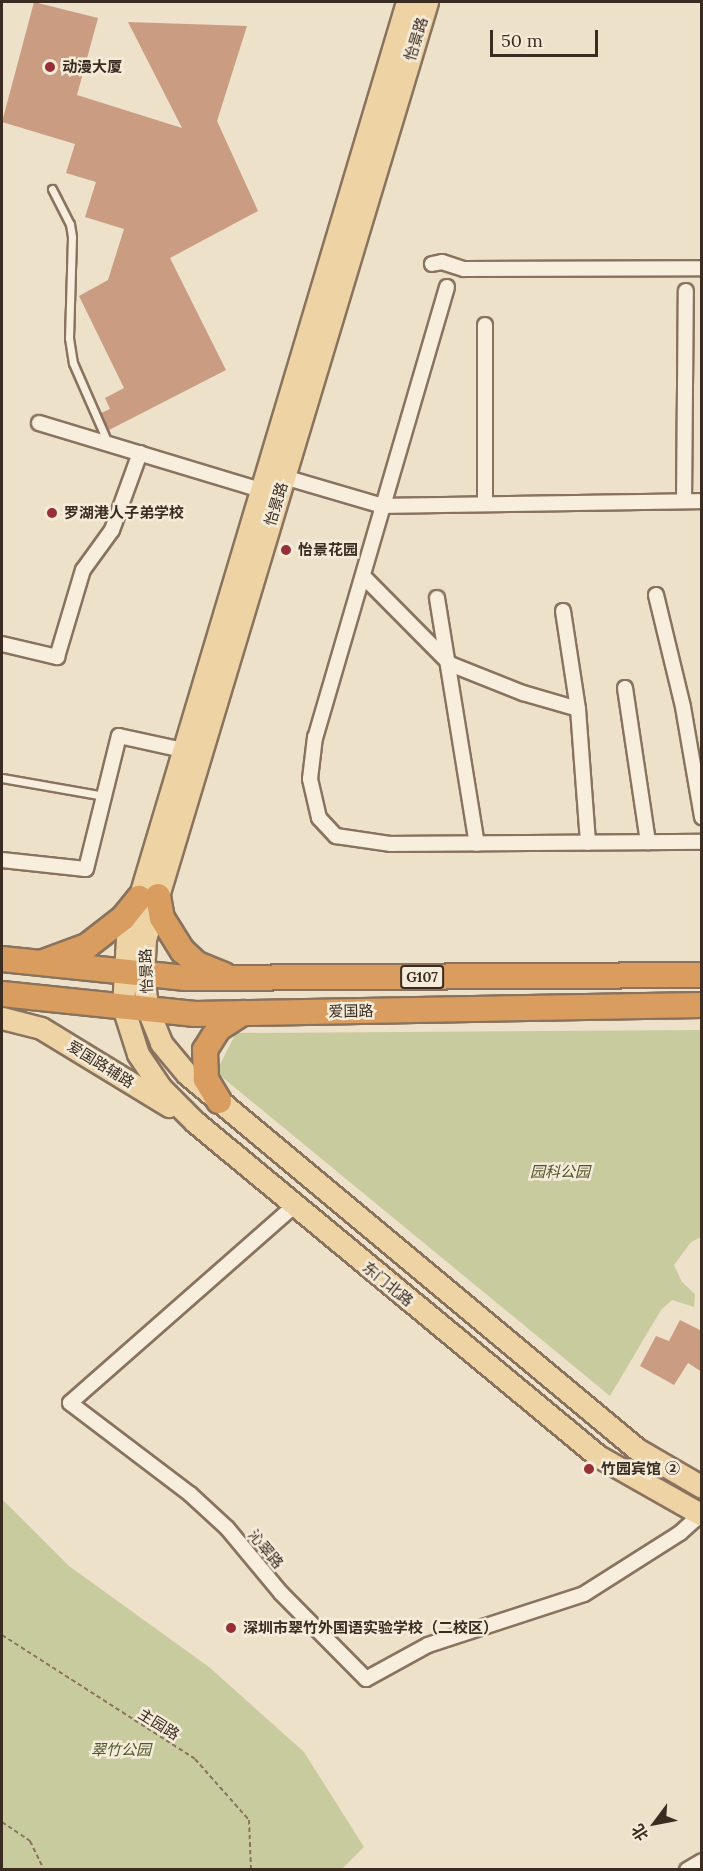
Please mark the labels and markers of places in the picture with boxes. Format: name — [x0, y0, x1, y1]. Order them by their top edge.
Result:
place label: 动漫大厦 — [62, 58, 122, 76]
marker: 动漫大厦 — [43, 60, 57, 74]
place label: 罗湖港人子弟学校 — [64, 504, 184, 522]
marker: 罗湖港人子弟学校 — [45, 506, 59, 520]
place label: 怡景花园 — [298, 541, 358, 559]
marker: 怡景花园 — [279, 543, 293, 557]
place label: 竹园宾馆 ② — [601, 1460, 680, 1478]
marker: 竹园宾馆 ② — [582, 1462, 596, 1476]
place label: 深圳市翠竹外国语实验学校（二校区） — [243, 1619, 498, 1637]
marker: 深圳市翠竹外国语实验学校（二校区） — [224, 1621, 238, 1635]

